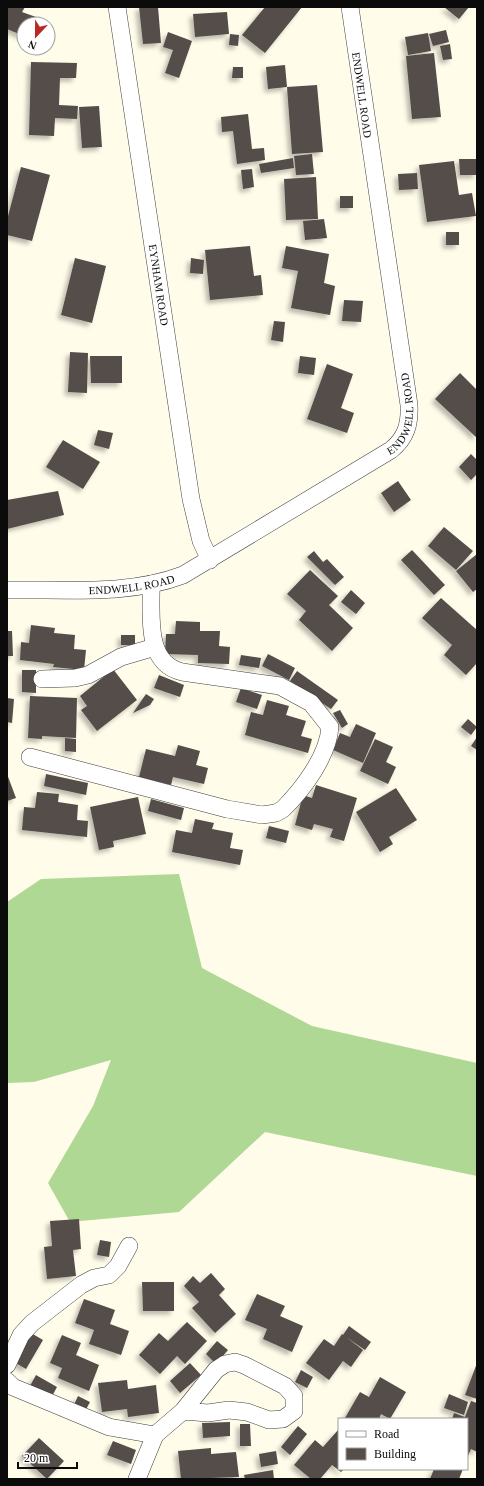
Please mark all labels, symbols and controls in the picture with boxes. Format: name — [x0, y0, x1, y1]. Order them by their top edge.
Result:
north arrow — [16, 16, 56, 56]
text: N — [26, 38, 38, 52]
street label: ENDWELL ROAD — [350, 51, 374, 139]
street label: EYNHAM ROAD — [147, 243, 171, 326]
street label: ENDWELL ROAD — [385, 372, 415, 457]
street label: ENDWELL ROAD — [88, 572, 176, 596]
legend — [338, 1418, 468, 1470]
text: Road — [374, 1427, 399, 1441]
scale bar — [18, 1444, 77, 1470]
text: Building — [374, 1447, 416, 1461]
text: 20 m — [24, 1451, 49, 1465]

